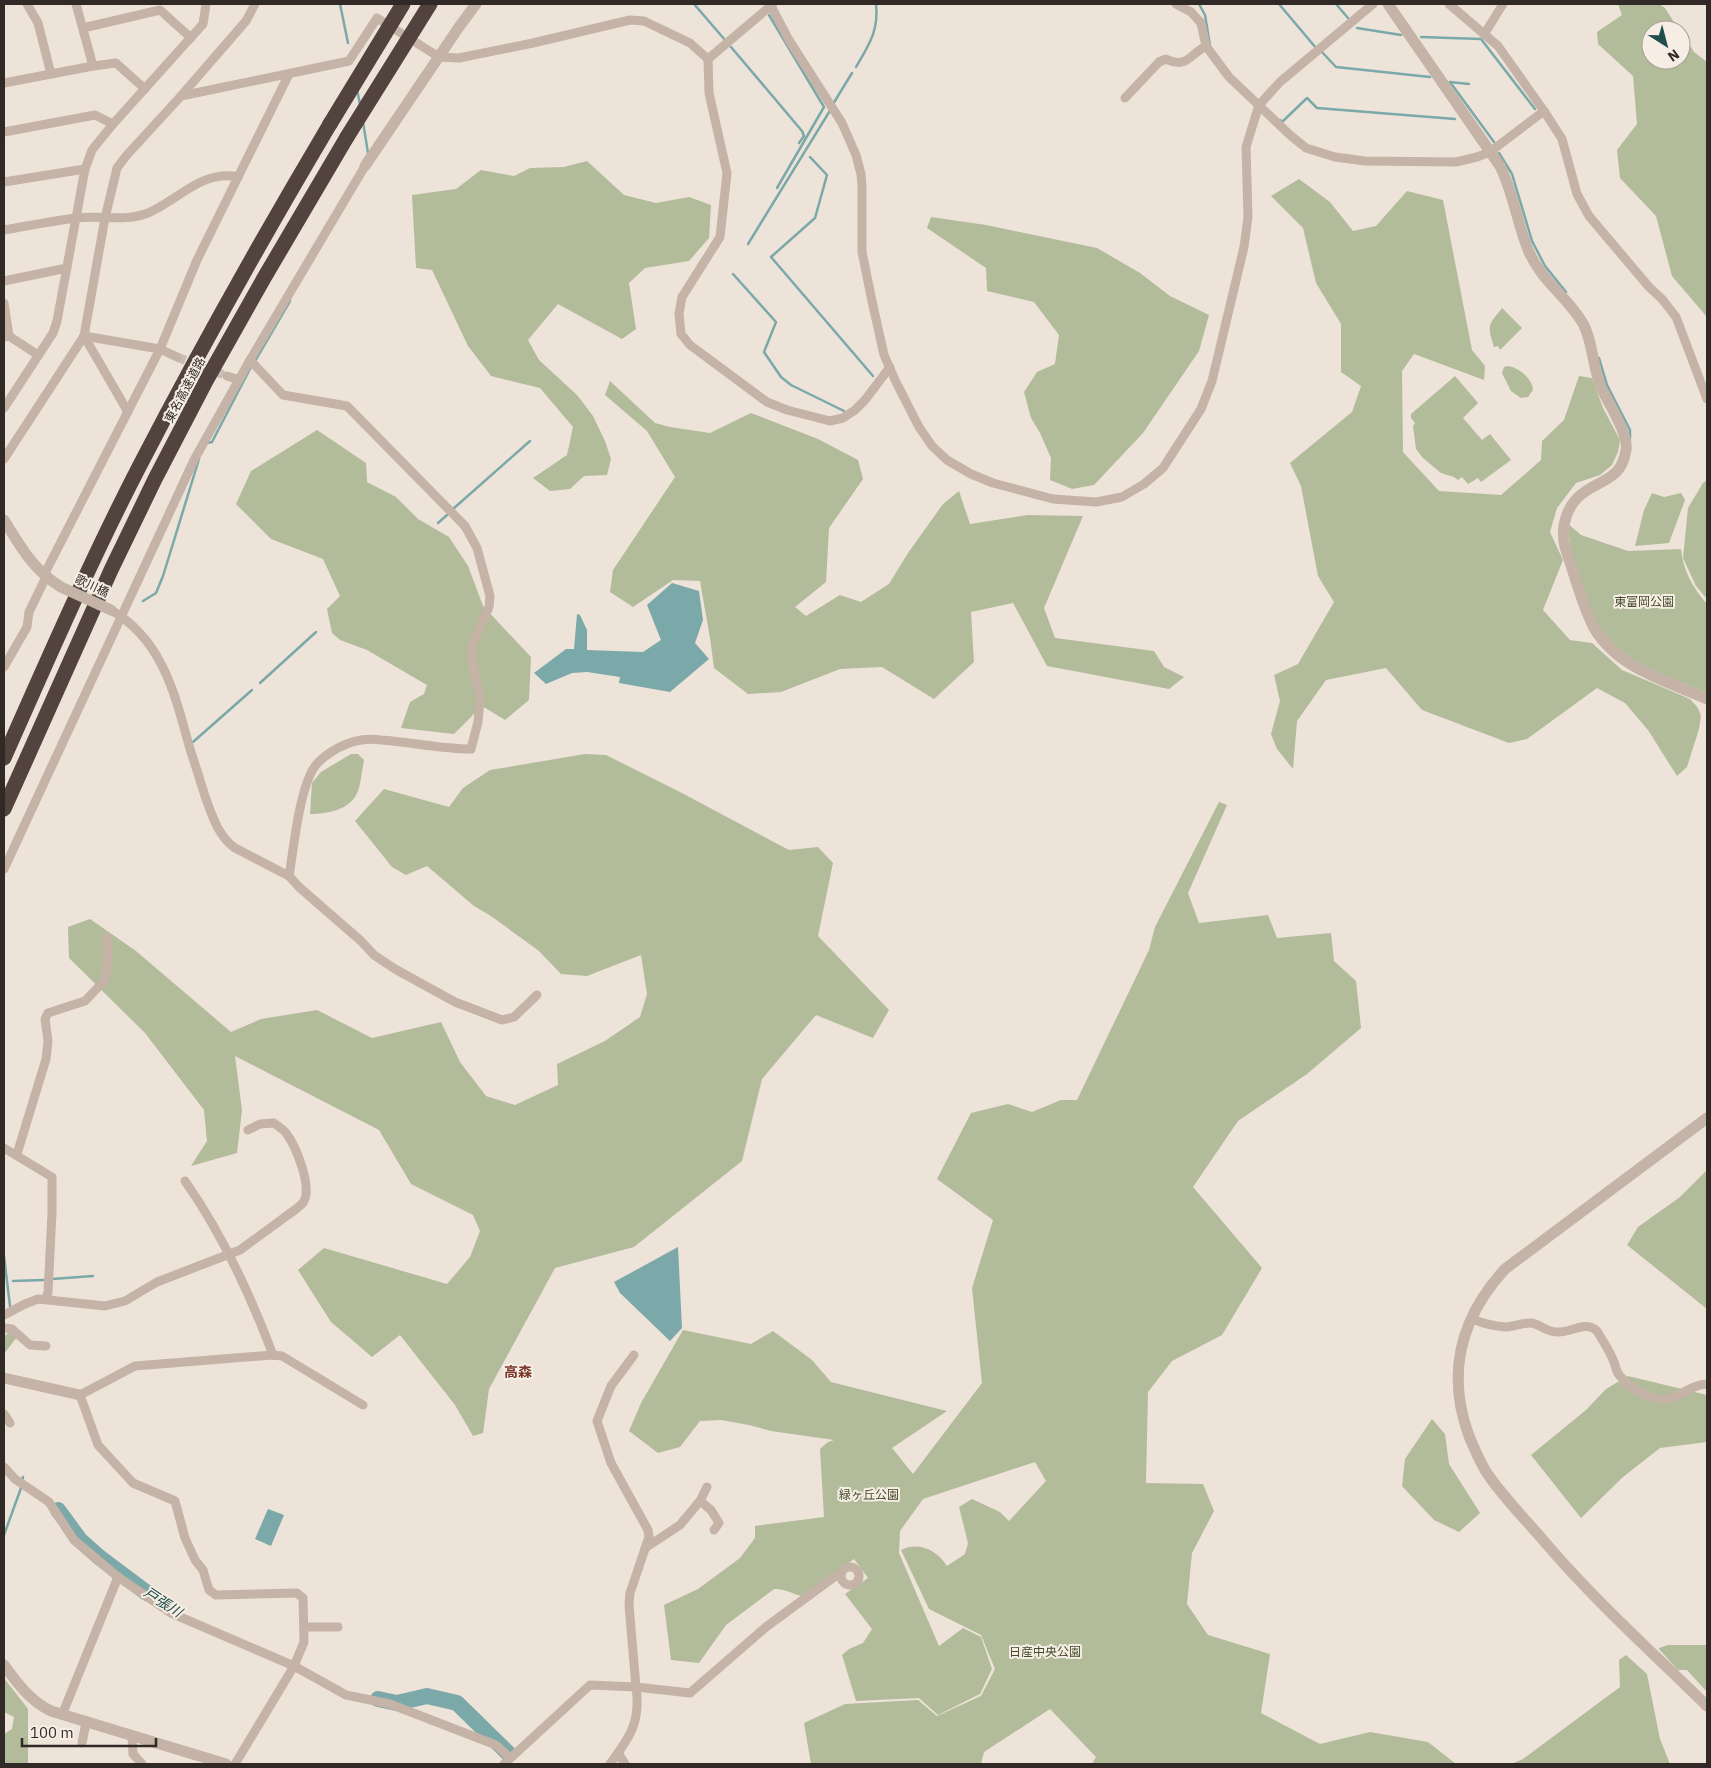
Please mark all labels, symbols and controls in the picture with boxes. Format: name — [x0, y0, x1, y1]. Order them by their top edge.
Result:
north arrow — [1641, 20, 1691, 70]
text: N — [1664, 45, 1683, 66]
street label: 東名高速道路 — [161, 354, 208, 425]
street label: 歌川橋 — [73, 571, 112, 600]
park label: 東富岡公園 — [1614, 594, 1674, 609]
district label: 高森 — [504, 1363, 532, 1381]
park label: 緑ヶ丘公園 — [839, 1487, 899, 1502]
water label: 戸張川 — [140, 1583, 187, 1622]
park label: 日産中央公園 — [1009, 1644, 1081, 1659]
scale bar — [22, 1716, 156, 1748]
text: 100 m — [30, 1723, 74, 1742]

